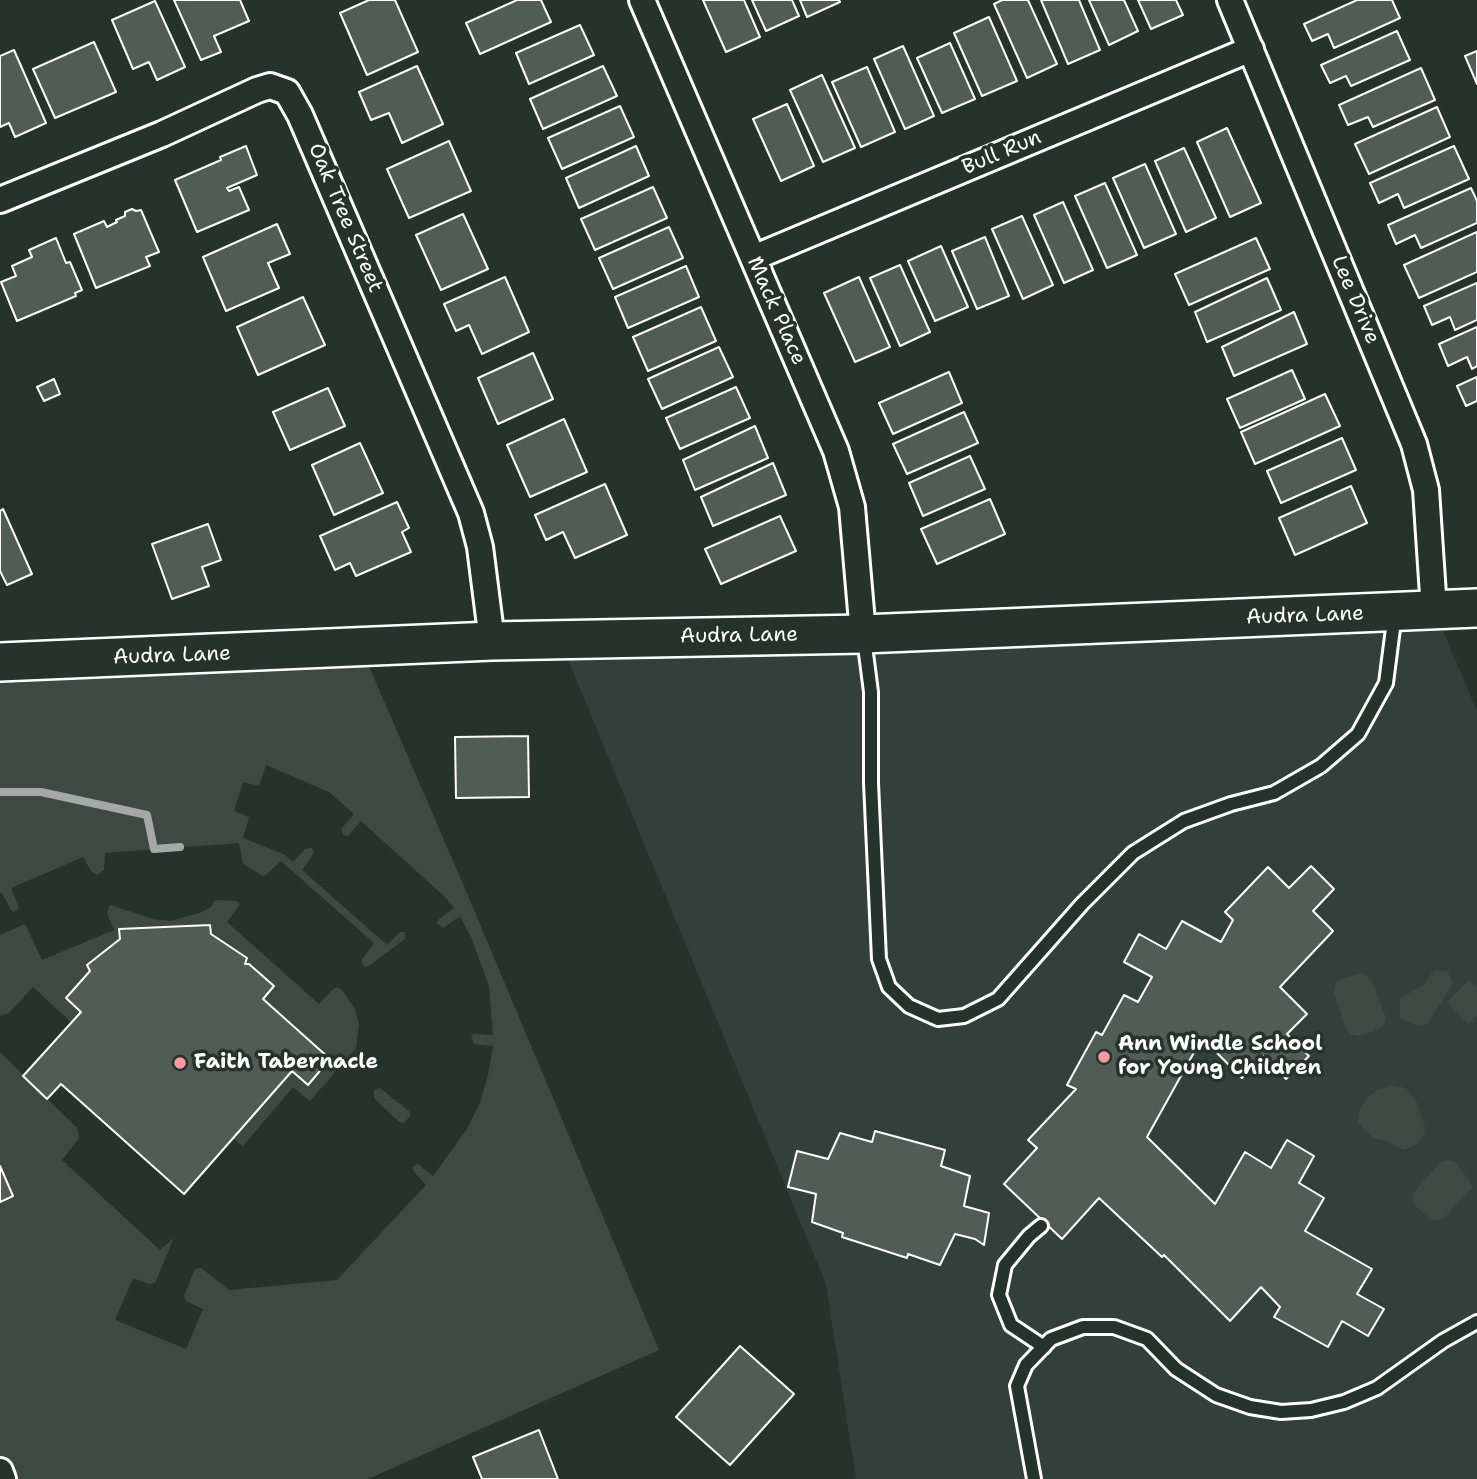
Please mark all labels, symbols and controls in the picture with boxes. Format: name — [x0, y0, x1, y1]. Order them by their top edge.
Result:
street label: Bull Run — [959, 125, 1045, 181]
street label: Oak Tree Street — [302, 140, 388, 296]
street label: Lee Drive — [1325, 252, 1385, 348]
street label: Mack Place — [741, 253, 811, 369]
street label: Audra Lane — [1246, 601, 1364, 631]
street label: Audra Lane — [680, 622, 798, 650]
street label: Audra Lane — [113, 641, 231, 671]
place label: Ann Windle School for Young Children — [1118, 1032, 1322, 1082]
marker: Ann Windle School for Young Children — [1096, 1049, 1112, 1065]
place label: Faith Tabernacle — [194, 1050, 378, 1076]
marker: Faith Tabernacle — [172, 1055, 188, 1071]

